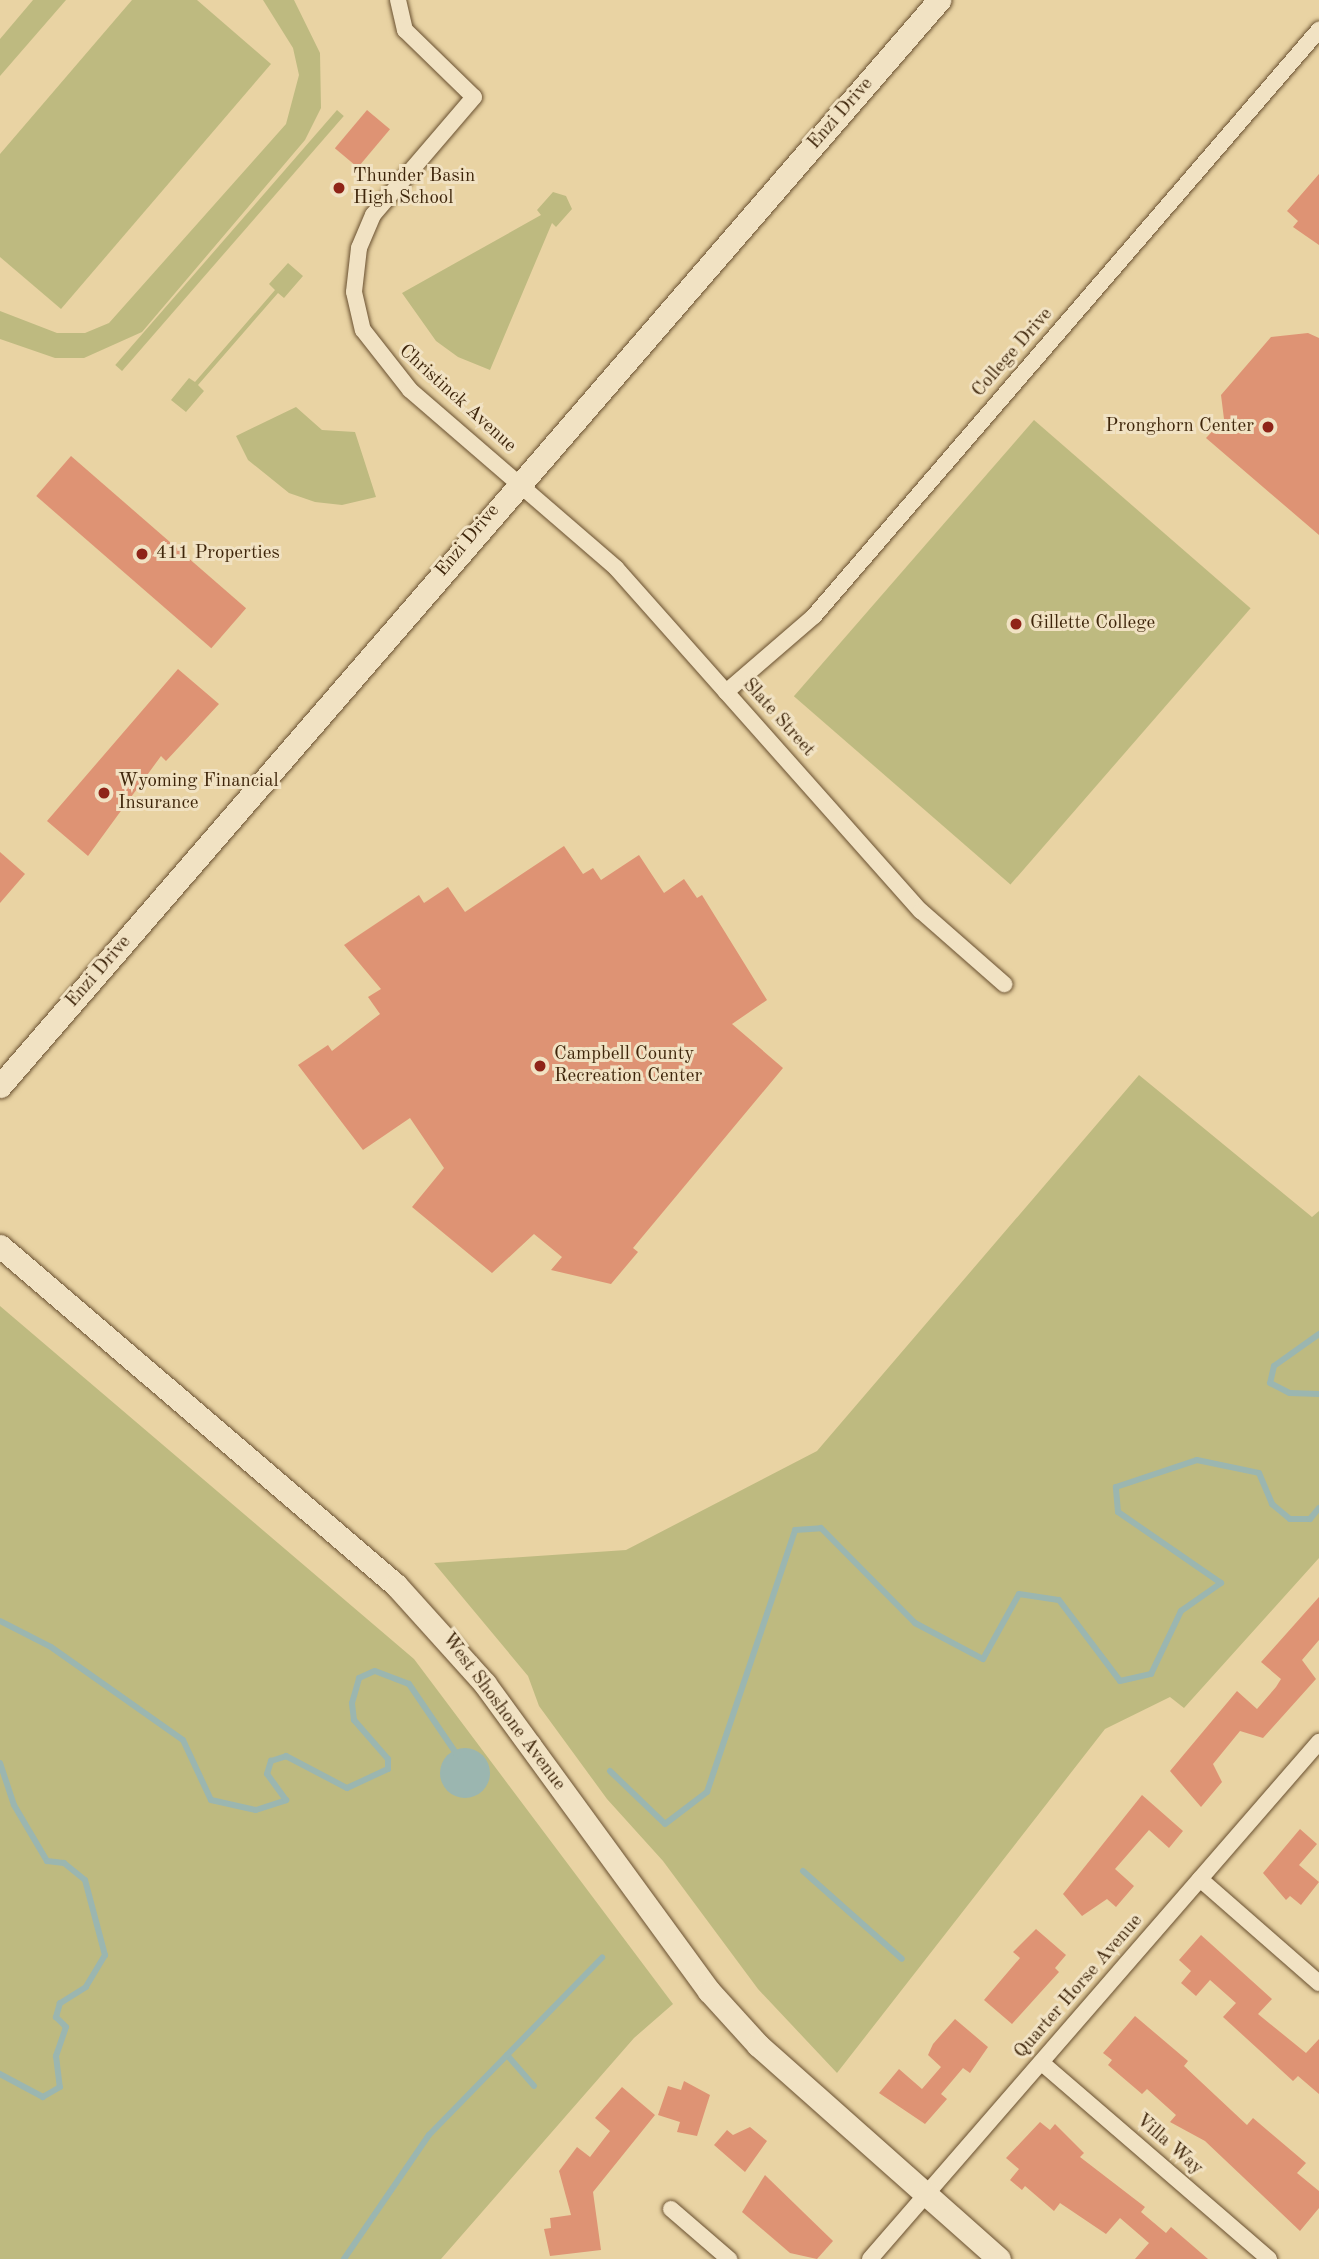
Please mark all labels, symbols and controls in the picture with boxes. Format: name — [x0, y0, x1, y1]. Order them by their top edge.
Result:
street label: Enzi Drive — [804, 73, 878, 155]
place label: Thunder Basin High School — [353, 166, 475, 210]
marker: Thunder Basin High School — [331, 180, 347, 196]
street label: College Drive — [968, 304, 1058, 402]
street label: Christinck Avenue — [394, 340, 520, 458]
place label: Pronghorn Center — [1105, 416, 1254, 438]
marker: Pronghorn Center — [1260, 419, 1276, 435]
street label: Enzi Drive — [431, 500, 505, 582]
place label: 411 Properties — [156, 543, 280, 565]
marker: 411 Properties — [134, 546, 150, 562]
place label: Gillette College — [1030, 613, 1155, 635]
marker: Gillette College — [1008, 616, 1024, 632]
street label: Slate Street — [737, 674, 819, 762]
place label: Wyoming Financial Insurance — [118, 771, 279, 815]
marker: Wyoming Financial Insurance — [96, 785, 112, 801]
street label: Enzi Drive — [62, 931, 136, 1013]
place label: Campbell County Recreation Center — [554, 1044, 702, 1088]
marker: Campbell County Recreation Center — [532, 1058, 548, 1074]
street label: West Shoshone Avenue — [436, 1629, 570, 1795]
street label: Quarter Horse Avenue — [1010, 1910, 1148, 2064]
street label: Villa Way — [1131, 2110, 1207, 2180]

